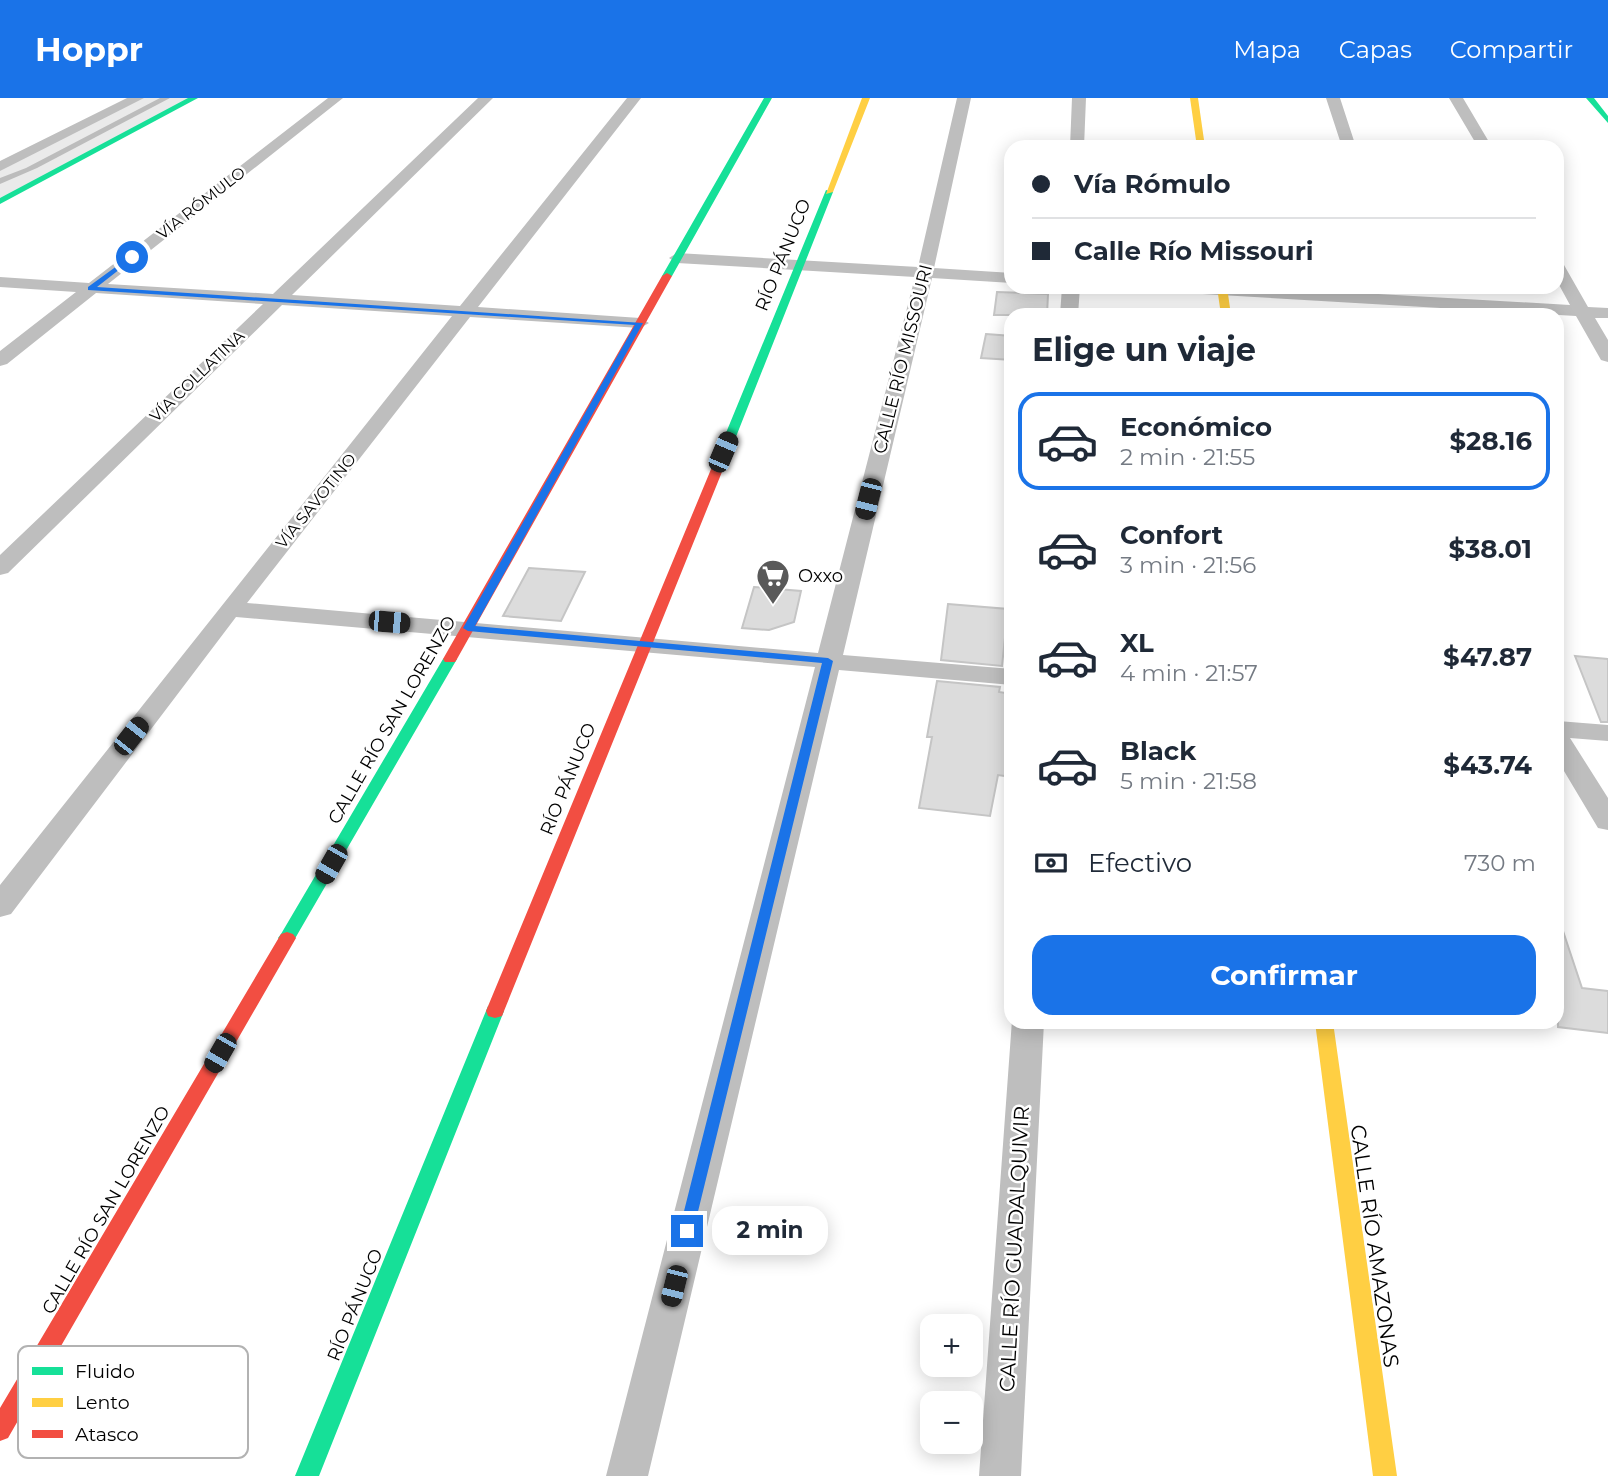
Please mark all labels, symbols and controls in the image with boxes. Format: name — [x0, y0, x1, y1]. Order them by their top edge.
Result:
text: Hoppr — [35, 29, 143, 69]
text: Mapa — [1233, 35, 1301, 64]
text: Capas — [1339, 35, 1412, 64]
text: Compartir — [1450, 35, 1573, 64]
street label: VÍA RÓMULO — [153, 163, 249, 243]
text: Vía Rómulo — [1074, 168, 1231, 200]
street label: RÍO PÁNUCO — [750, 196, 816, 314]
text: Calle Río Missouri — [1074, 235, 1314, 267]
route start — [116, 241, 148, 273]
street label: CALLE RÍO MISSOURI — [869, 262, 937, 456]
street label: VÍA COLLATINA — [146, 326, 249, 426]
text: Elige un viaje — [1032, 330, 1256, 369]
icon: car — [1036, 410, 1099, 473]
text: Económico — [1120, 411, 1272, 443]
text: $28.16 — [1450, 425, 1532, 457]
car — [706, 429, 741, 475]
text: 2 min · 21:55 — [1120, 443, 1255, 471]
street label: VÍA SAVOTINO — [272, 450, 360, 552]
car — [853, 476, 884, 522]
icon: car — [1036, 518, 1099, 581]
text: Confort — [1120, 519, 1223, 551]
text: $38.01 — [1448, 533, 1532, 565]
text: 3 min · 21:56 — [1120, 551, 1256, 579]
supermarket icon: Oxxo — [754, 557, 792, 606]
place label: Oxxo — [798, 565, 843, 587]
car — [368, 610, 411, 634]
street label: CALLE RÍO SAN LORENZO — [323, 612, 461, 828]
icon: car — [1036, 626, 1099, 689]
text: XL — [1120, 627, 1154, 659]
text: $47.87 — [1443, 641, 1532, 673]
text: 4 min · 21:57 — [1120, 659, 1258, 687]
car — [110, 713, 153, 759]
street label: RÍO PÁNUCO — [535, 720, 601, 838]
icon: car — [1036, 734, 1099, 797]
text: Black — [1120, 735, 1196, 767]
text: $43.74 — [1443, 749, 1532, 781]
text: 5 min · 21:58 — [1120, 767, 1257, 795]
car — [312, 841, 351, 887]
icon: cash — [1032, 844, 1070, 882]
text: Efectivo — [1088, 847, 1192, 879]
text: 730 m — [1464, 849, 1536, 877]
button: Confirmar — [1032, 935, 1536, 1015]
car — [201, 1030, 240, 1076]
street label: CALLE RÍO SAN LORENZO — [37, 1102, 175, 1318]
street label: CALLE RÍO GUADALQUIVIR — [994, 1105, 1034, 1393]
street label: CALLE RÍO AMAZONAS — [1346, 1123, 1404, 1369]
callout: 2 min — [712, 1206, 827, 1256]
route end — [671, 1215, 703, 1247]
text: 2 min — [736, 1216, 804, 1244]
street label: RÍO PÁNUCO — [322, 1246, 388, 1364]
car — [659, 1263, 690, 1309]
map controls — [920, 1314, 983, 1454]
button: + — [920, 1314, 983, 1377]
legend — [18, 1346, 248, 1458]
text: Fluido — [75, 1360, 135, 1383]
text: Lento — [75, 1391, 130, 1414]
button: − — [920, 1391, 983, 1454]
text: Atasco — [75, 1423, 139, 1446]

